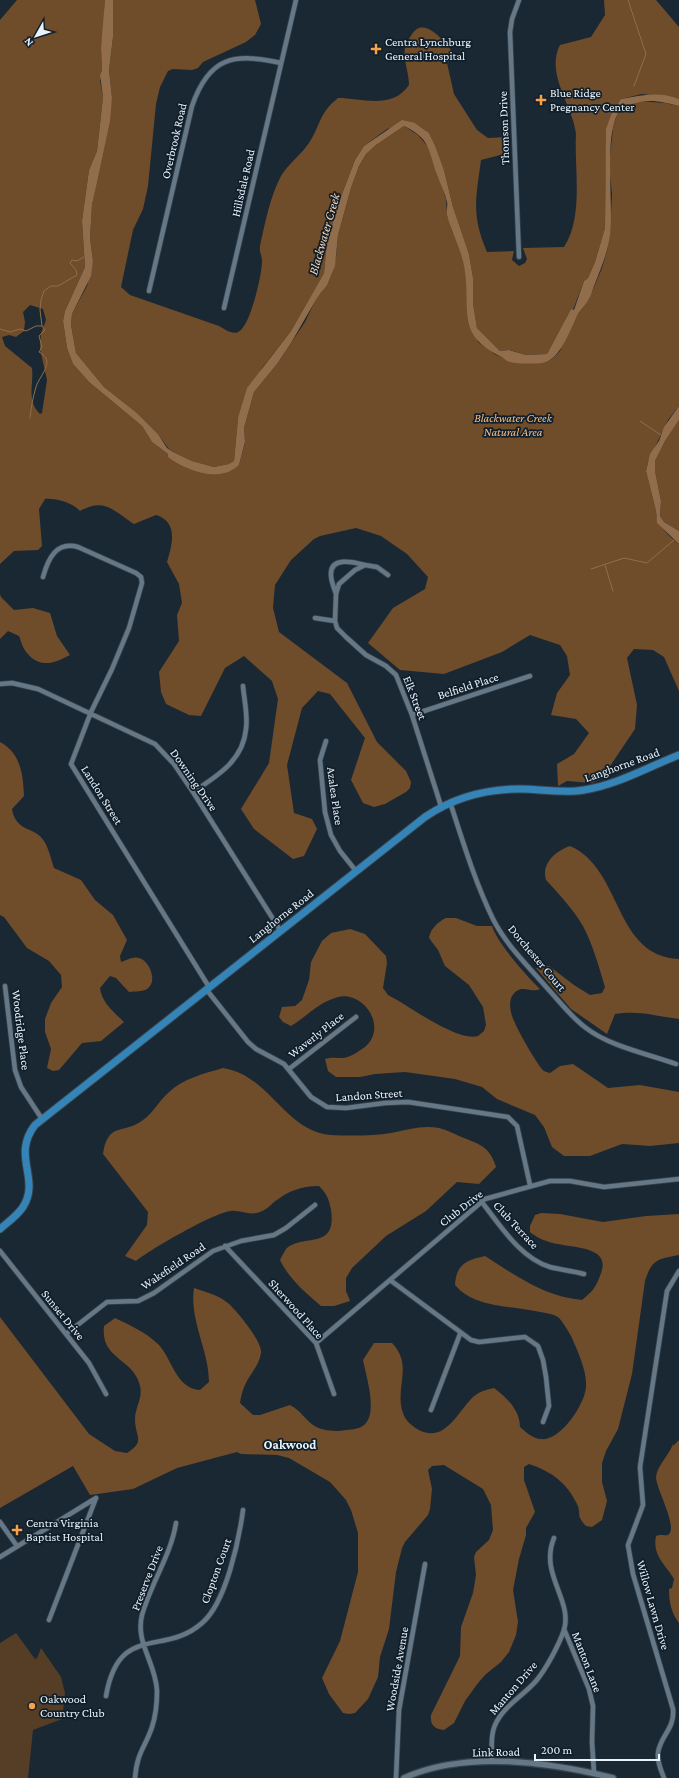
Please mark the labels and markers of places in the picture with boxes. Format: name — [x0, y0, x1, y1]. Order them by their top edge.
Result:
place label: Centra Lynchburg General Hospital — [385, 35, 471, 63]
marker: Centra Lynchburg General Hospital — [370, 43, 382, 55]
place label: Blue Ridge Pregnancy Center — [550, 86, 635, 114]
marker: Blue Ridge Pregnancy Center — [535, 94, 547, 106]
place label: Centra Virginia Baptist Hospital — [26, 1516, 103, 1544]
marker: Centra Virginia Baptist Hospital — [11, 1524, 23, 1536]
place label: Oakwood Country Club — [40, 1692, 105, 1720]
marker: Oakwood Country Club — [27, 1701, 37, 1711]

